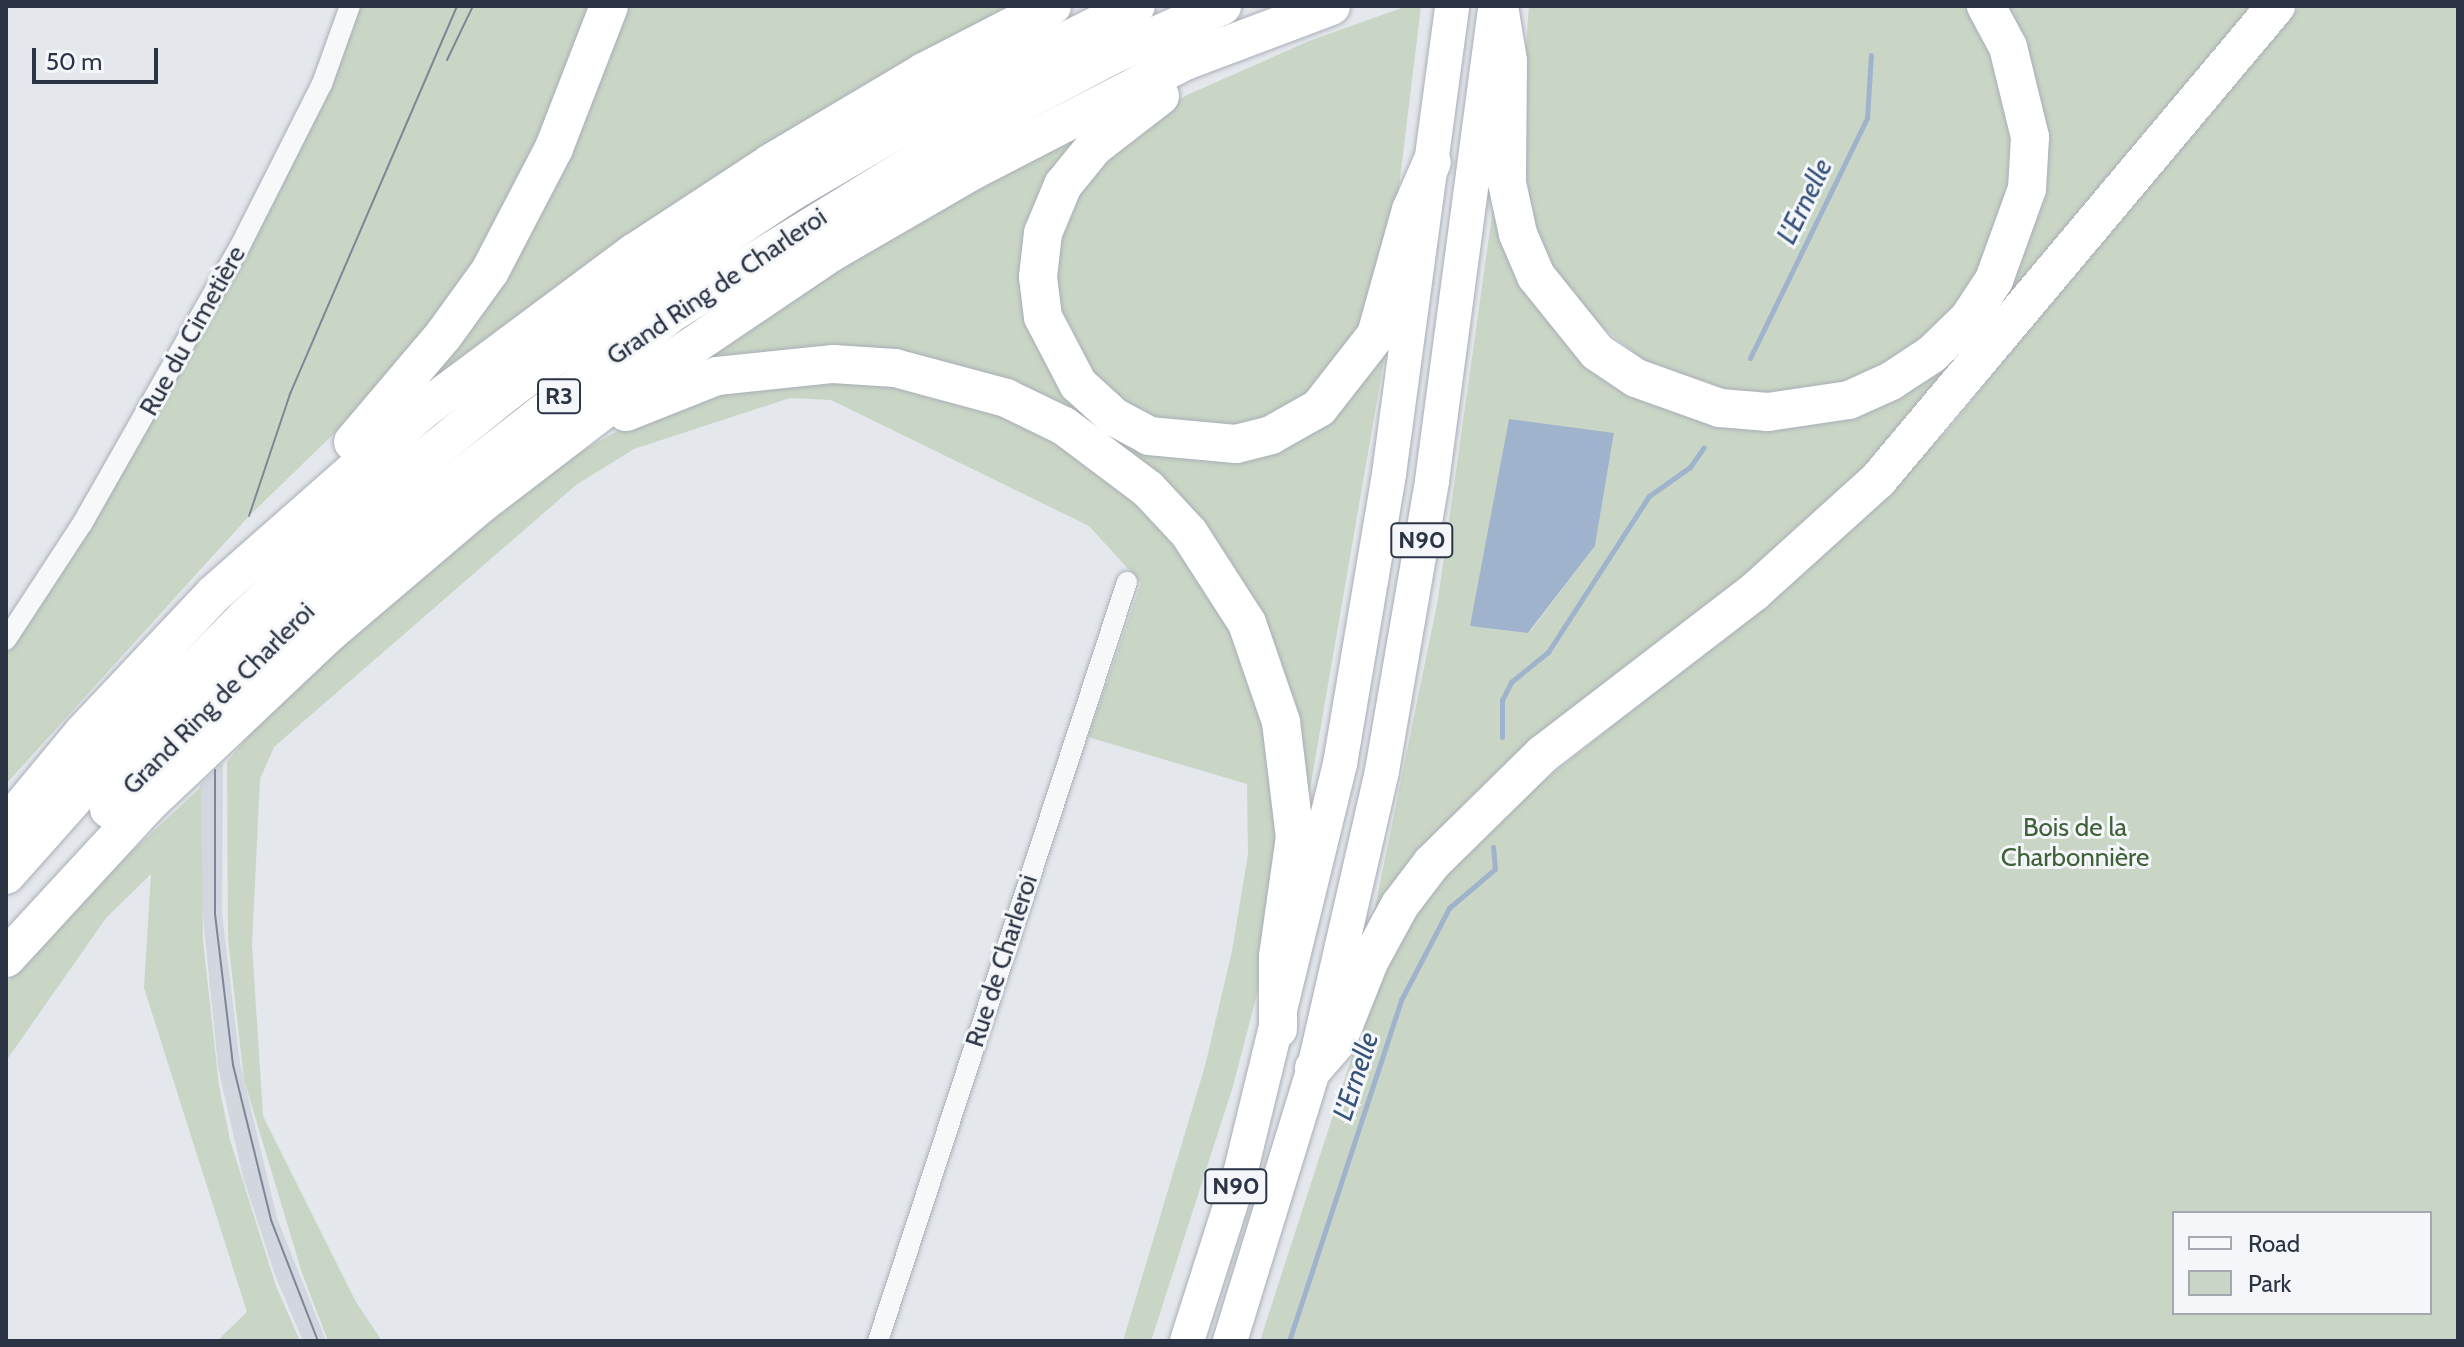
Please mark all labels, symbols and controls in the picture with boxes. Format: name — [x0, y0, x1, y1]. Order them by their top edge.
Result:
scale bar — [36, 32, 162, 82]
text: 50 m — [46, 47, 102, 76]
water label: L'Ernelle — [1769, 153, 1839, 249]
street label: Grand Ring de Charleroi — [601, 202, 833, 372]
street label: Rue du Cimetière — [133, 241, 253, 421]
road number: R3 — [537, 376, 581, 416]
road number: N90 — [1390, 520, 1454, 560]
street label: Grand Ring de Charleroi — [117, 597, 321, 801]
park label: Bois de la Charbonnière — [2001, 812, 2149, 874]
street label: Rue de Charleroi — [959, 871, 1045, 1051]
water label: L'Ernelle — [1325, 1028, 1385, 1124]
road number: N90 — [1204, 1166, 1268, 1206]
legend — [2172, 1211, 2432, 1315]
text: Road — [2248, 1229, 2300, 1258]
text: Park — [2248, 1269, 2291, 1298]

